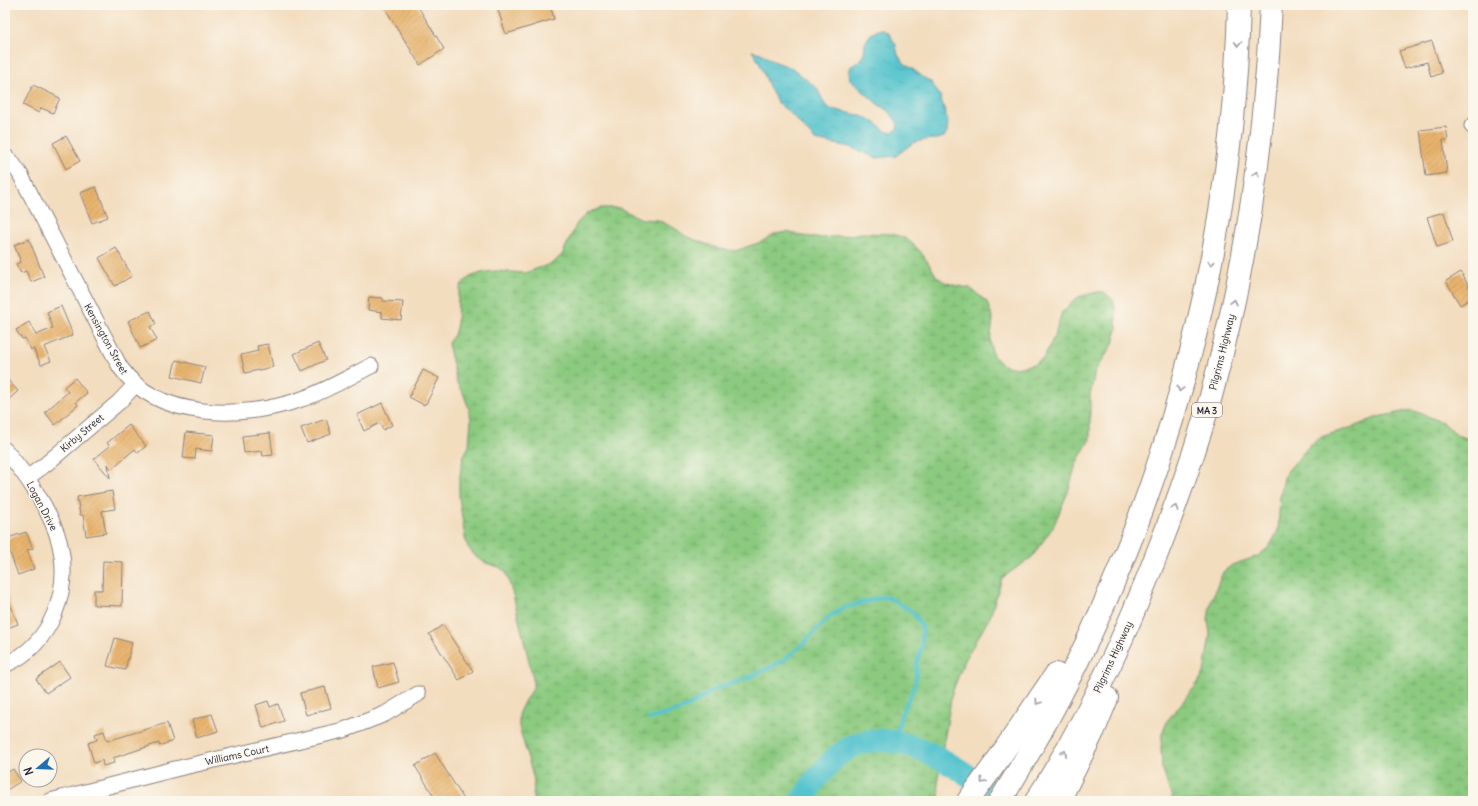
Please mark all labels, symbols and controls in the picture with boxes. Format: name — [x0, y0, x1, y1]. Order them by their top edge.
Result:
one-way arrow — [1233, 41, 1242, 47]
one-way arrow — [1251, 171, 1260, 177]
one-way arrow — [1207, 260, 1215, 266]
one-way arrow — [1229, 299, 1237, 305]
street label: Kensington Street — [81, 301, 131, 377]
street label: Pilgrims Highway — [1206, 313, 1238, 391]
one-way arrow — [1177, 386, 1185, 393]
road number: MA 3 — [1192, 403, 1222, 417]
street label: Kirby Street — [58, 411, 107, 455]
street label: Logan Drive — [24, 479, 60, 533]
one-way arrow — [1170, 504, 1179, 511]
street label: Pilgrims Highway — [1091, 619, 1135, 695]
one-way arrow — [1036, 698, 1043, 705]
street label: Williams Court — [204, 742, 271, 768]
north arrow — [18, 748, 58, 788]
one-way arrow — [1059, 750, 1066, 757]
text: N — [21, 765, 36, 777]
one-way arrow — [981, 777, 988, 784]

